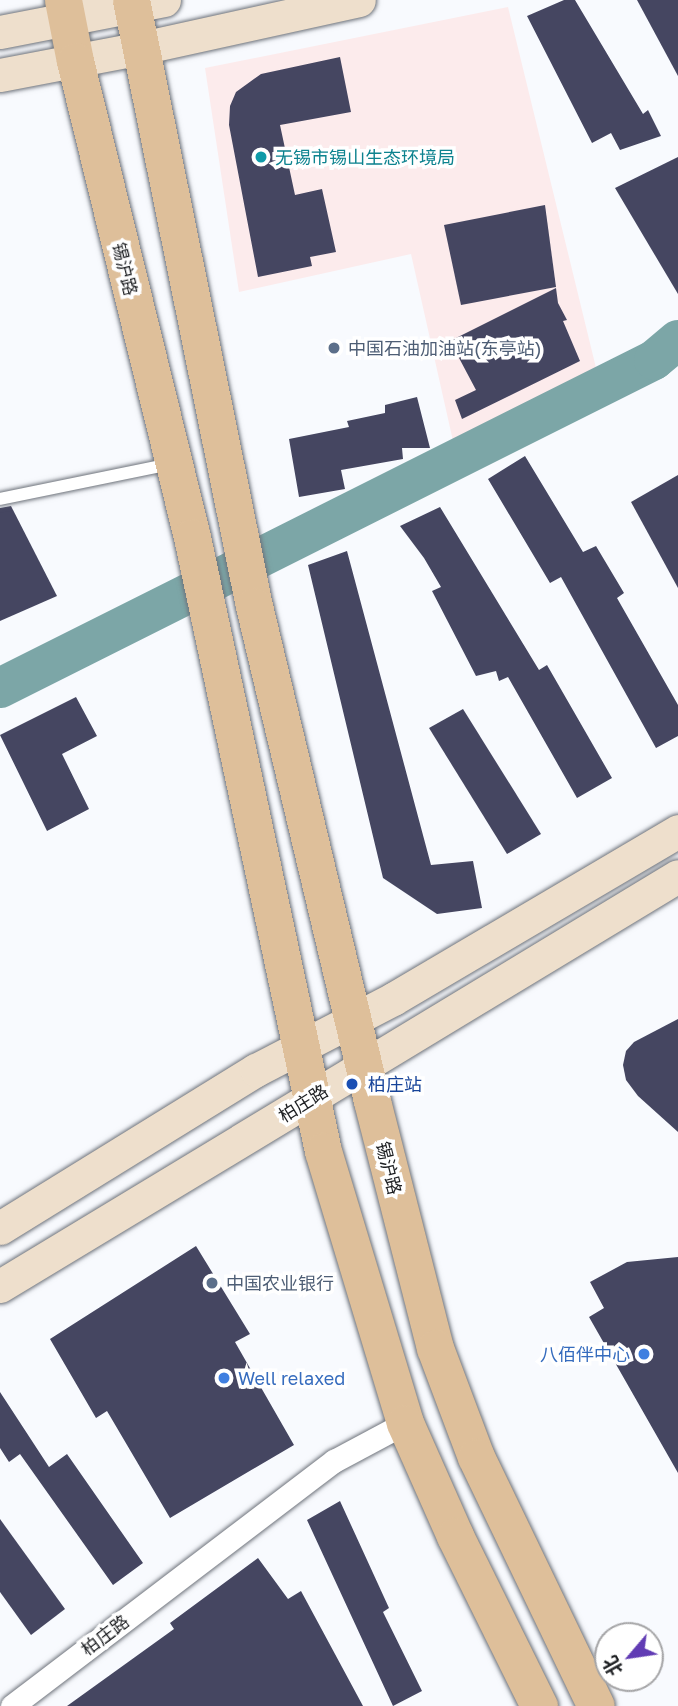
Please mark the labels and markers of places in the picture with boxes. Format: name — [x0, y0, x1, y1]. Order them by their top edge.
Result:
place label: 无锡市锡山生态环境局 — [275, 146, 455, 168]
marker: 无锡市锡山生态环境局 — [253, 149, 269, 165]
place label: 中国石油加油站(东亭站) — [348, 337, 542, 359]
marker: 中国石油加油站(东亭站) — [326, 340, 342, 356]
place label: 柏庄站 — [368, 1073, 422, 1095]
marker: 柏庄站 — [342, 1074, 362, 1094]
place label: 中国农业银行 — [226, 1272, 334, 1294]
marker: 中国农业银行 — [204, 1275, 220, 1291]
place label: 八佰伴中心 — [540, 1343, 630, 1365]
marker: 八佰伴中心 — [636, 1346, 652, 1362]
place label: Well relaxed — [238, 1367, 345, 1389]
marker: Well relaxed — [216, 1370, 232, 1386]

